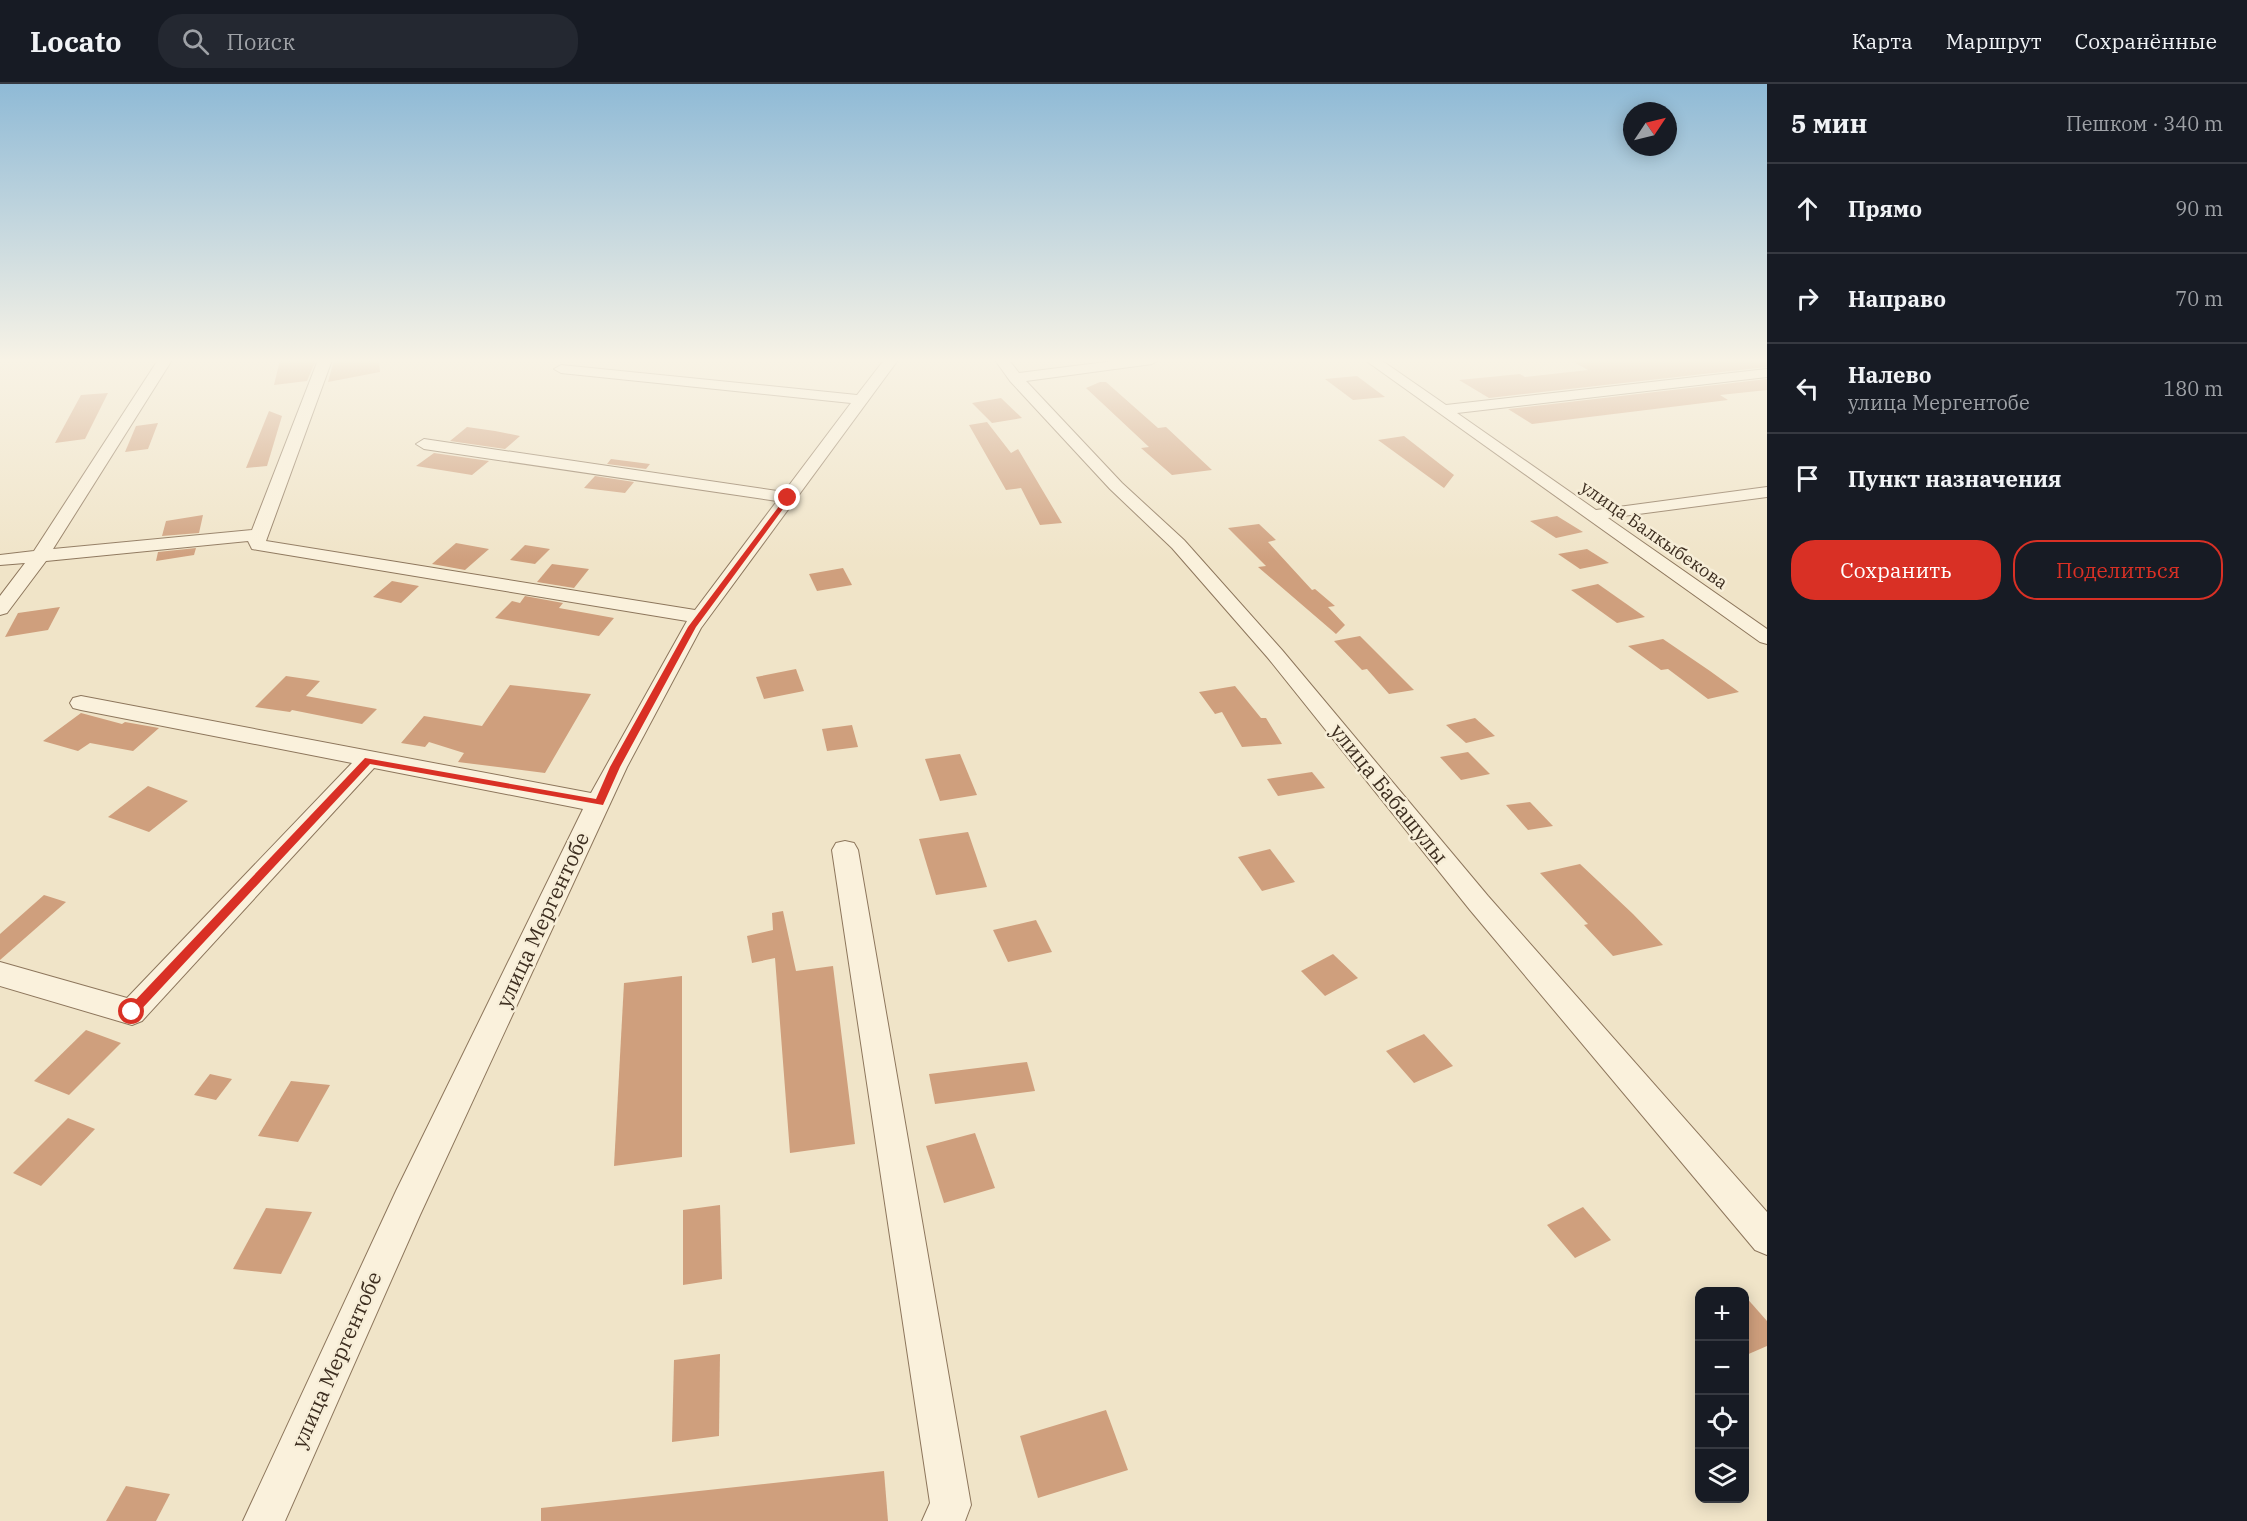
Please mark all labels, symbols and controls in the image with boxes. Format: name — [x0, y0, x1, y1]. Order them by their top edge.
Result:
search box — [158, 14, 578, 68]
text: Locato — [30, 23, 122, 60]
icon: search — [179, 25, 212, 58]
text: Поиск — [227, 27, 295, 56]
text: Карта — [1852, 27, 1913, 55]
text: Маршрут — [1946, 27, 2042, 55]
text: Сохранённые — [2075, 27, 2217, 55]
north arrow — [1623, 102, 1677, 156]
text: 5 мин — [1791, 106, 1867, 140]
text: Пешком · 340 m — [2066, 110, 2223, 137]
icon: ahead — [1791, 192, 1824, 225]
text: Прямо — [1848, 194, 1922, 223]
text: 90 m — [2175, 195, 2223, 222]
icon: right — [1791, 282, 1824, 315]
text: Направо — [1848, 284, 1946, 313]
text: 70 m — [2175, 285, 2223, 312]
text: Налево — [1848, 360, 1932, 389]
icon: left — [1791, 372, 1824, 405]
text: 180 m — [2163, 375, 2223, 402]
text: улица Мергентобе — [1848, 389, 2030, 416]
icon: arrive — [1791, 462, 1824, 495]
text: Пункт назначения — [1848, 464, 2062, 493]
street label: улица Балкыбекова — [1576, 475, 1732, 594]
route end — [774, 484, 800, 510]
button: Сохранить — [1791, 540, 2001, 600]
button: Поделиться — [2013, 540, 2223, 600]
street label: улица Бабашулы — [1324, 717, 1455, 869]
street label: улица Мергентобе — [489, 827, 595, 1012]
route start — [118, 998, 144, 1024]
street label: улица Мергентобе — [285, 1267, 388, 1452]
map controls — [1695, 1287, 1749, 1503]
button: + — [1695, 1287, 1749, 1341]
button: − — [1695, 1341, 1749, 1395]
button: locate — [1695, 1395, 1749, 1449]
button: layers — [1695, 1449, 1749, 1503]

